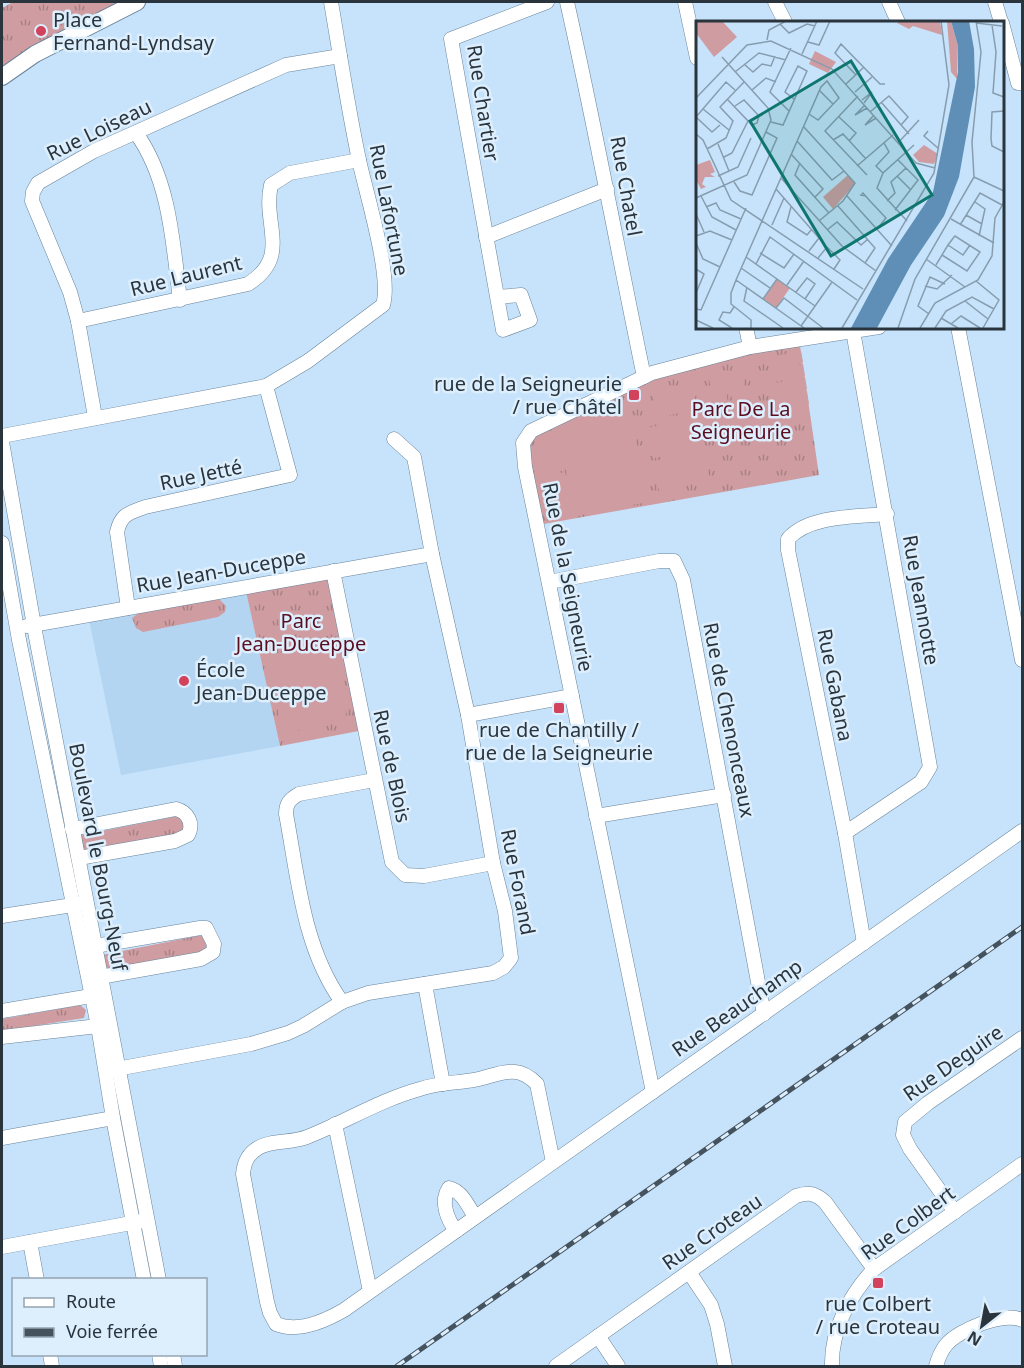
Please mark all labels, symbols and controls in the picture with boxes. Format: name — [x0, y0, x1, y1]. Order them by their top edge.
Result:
place label: Place Fernand-Lyndsay — [53, 6, 215, 56]
inset map — [696, 21, 1003, 328]
marker: Place Fernand-Lyndsay — [34, 24, 48, 38]
street label: Rue Chartier — [461, 43, 506, 163]
street label: Rue Loiseau — [42, 93, 156, 167]
street label: Rue Chatel — [604, 134, 649, 238]
street label: Rue Lafortune — [364, 142, 415, 278]
street label: Rue Laurent — [127, 249, 244, 302]
place label: rue de la Seigneurie / rue Châtel — [434, 370, 622, 420]
marker: rue de la Seigneurie / rue Châtel — [627, 388, 641, 402]
park label: Parc De La Seigneurie — [691, 395, 791, 445]
street label: Rue Jetté — [157, 453, 245, 496]
street label: Rue de la Seigneurie — [537, 480, 600, 674]
street label: Rue Jeannotte — [897, 533, 946, 667]
street label: Rue Jean-Duceppe — [134, 542, 308, 599]
park label: Parc Jean-Duceppe — [234, 607, 366, 657]
street label: Rue de Chenonceaux — [697, 620, 762, 820]
street label: Rue Gabana — [811, 626, 860, 744]
place label: École Jean-Duceppe — [194, 656, 326, 706]
marker: École Jean-Duceppe — [177, 674, 191, 688]
marker: rue de Chantilly / rue de la Seigneurie — [552, 701, 566, 715]
street label: Rue de Blois — [367, 707, 418, 825]
place label: rue de Chantilly / rue de la Seigneurie — [465, 716, 653, 766]
street label: Boulevard le Bourg-Neuf — [63, 741, 134, 974]
street label: Rue Forand — [495, 827, 542, 937]
street label: Rue Beauchamp — [666, 953, 807, 1063]
street label: Rue Deguire — [897, 1018, 1008, 1107]
street label: Rue Colbert — [855, 1179, 960, 1266]
street label: Rue Croteau — [656, 1187, 767, 1276]
marker: rue Colbert / rue Croteau — [871, 1276, 885, 1290]
legend — [12, 1278, 207, 1356]
text: Route — [66, 1289, 116, 1313]
place label: rue Colbert / rue Croteau — [816, 1290, 940, 1340]
north arrow — [952, 1296, 1012, 1356]
text: Voie ferrée — [66, 1319, 158, 1343]
text: N — [963, 1326, 986, 1352]

